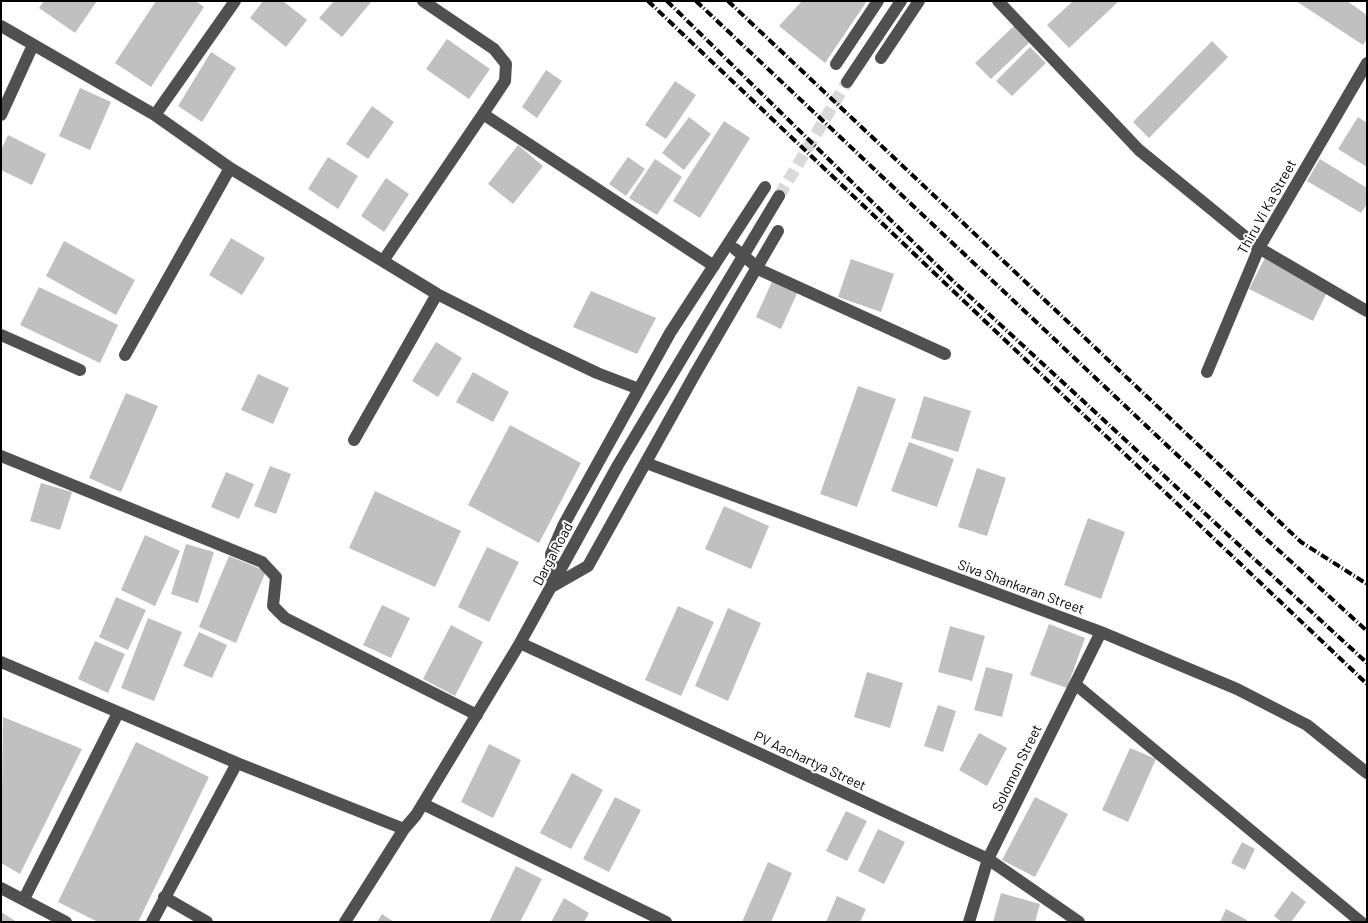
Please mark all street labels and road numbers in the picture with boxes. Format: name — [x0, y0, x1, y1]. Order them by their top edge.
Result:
street label: Thiru Vi Ka Street — [1234, 157, 1300, 257]
street label: Darga Road — [529, 520, 577, 588]
street label: Siva Shankaran Street — [955, 556, 1087, 618]
street label: Solomon Street — [989, 722, 1045, 814]
street label: PV Aachartya Street — [751, 728, 869, 794]

